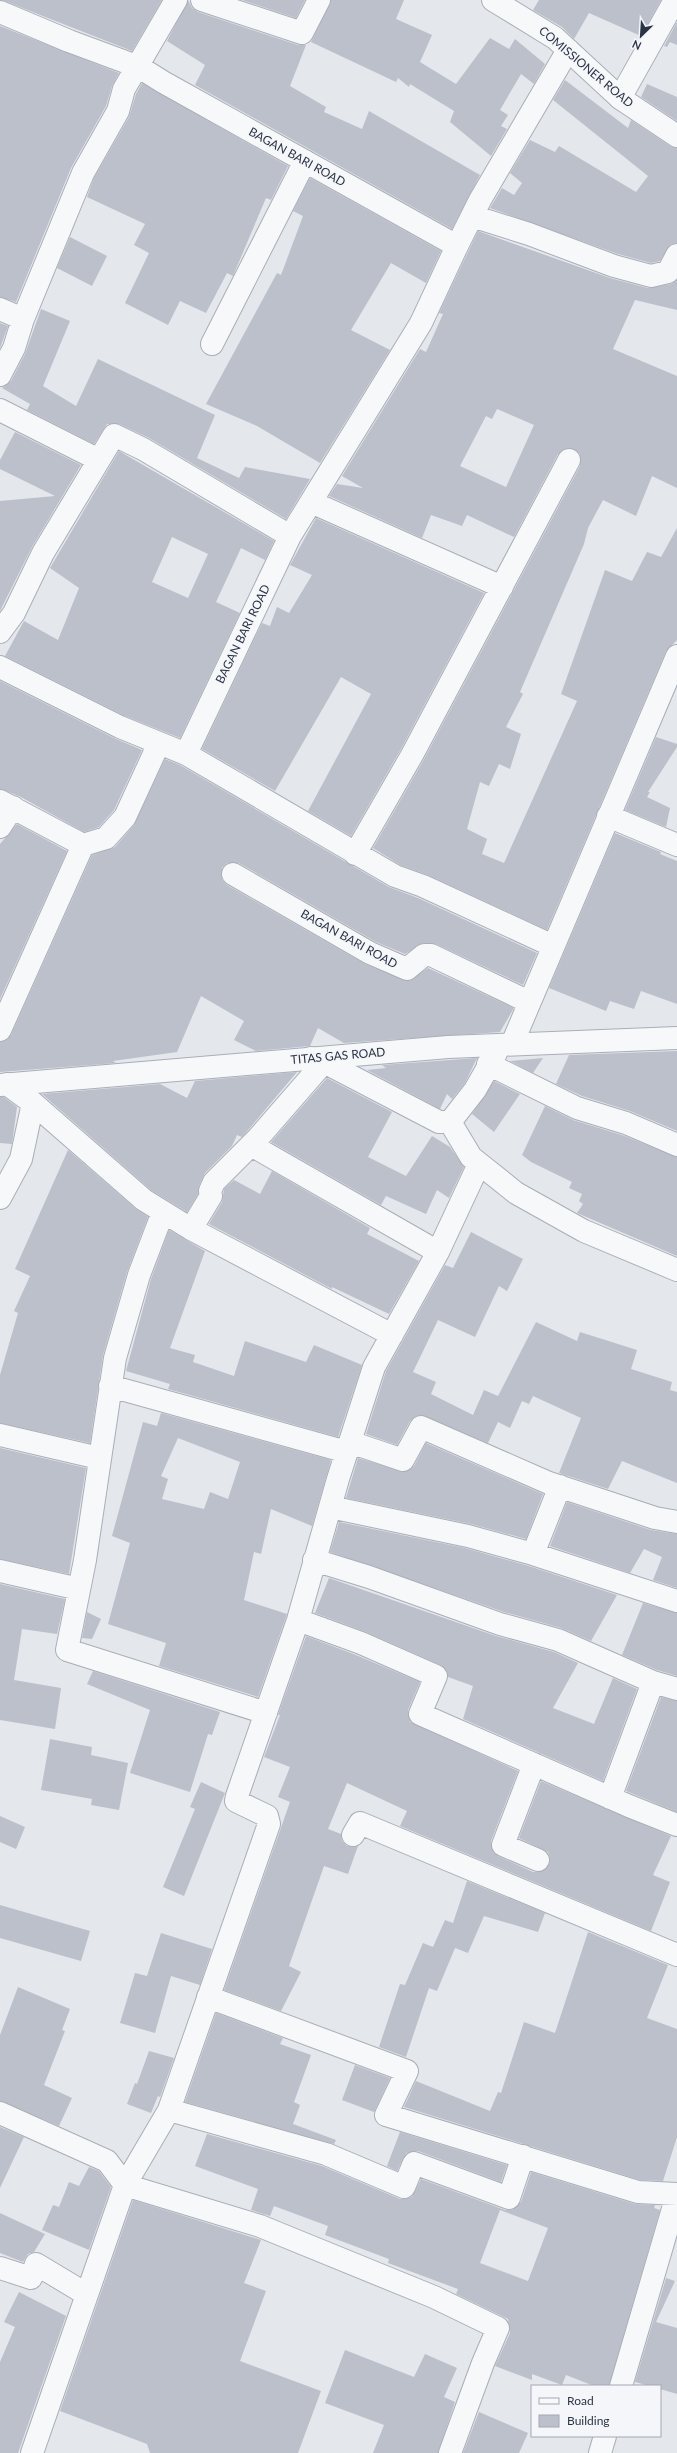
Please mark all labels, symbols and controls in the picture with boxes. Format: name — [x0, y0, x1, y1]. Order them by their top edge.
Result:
north arrow — [621, 16, 661, 56]
street label: COMISSIONER ROAD — [536, 23, 636, 111]
street label: BAGAN BARI ROAD — [246, 124, 348, 189]
street label: BAGAN BARI ROAD — [212, 582, 273, 686]
street label: BAGAN BARI ROAD — [298, 906, 400, 971]
street label: TITAS GAS ROAD — [290, 1044, 386, 1067]
legend — [531, 2385, 661, 2437]
text: Road — [567, 2393, 594, 2408]
text: Building — [567, 2413, 610, 2428]

